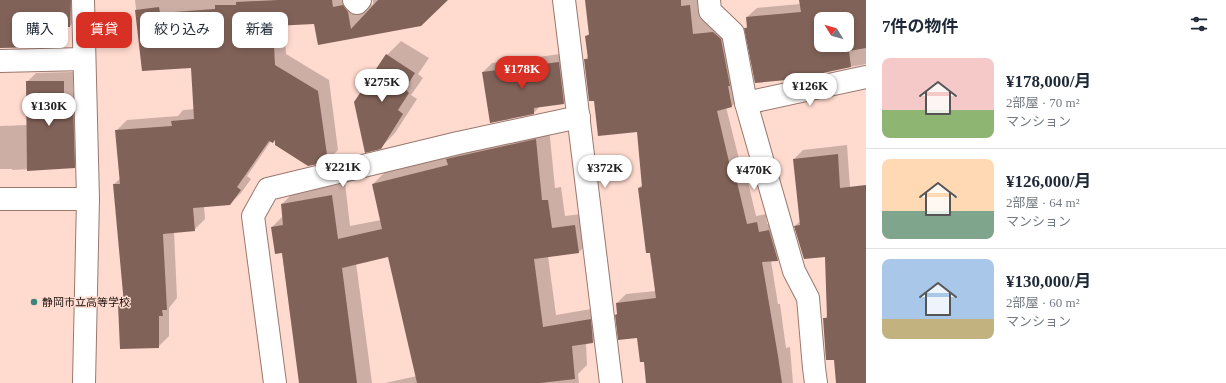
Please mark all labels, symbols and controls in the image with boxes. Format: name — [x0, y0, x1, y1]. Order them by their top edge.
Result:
chip: 購入 — [12, 12, 68, 48]
chip: 賃貸 — [76, 12, 132, 48]
chip: 絞り込み — [140, 12, 224, 48]
chip: 新着 — [232, 12, 288, 48]
north arrow — [814, 12, 854, 52]
map controls — [814, 12, 854, 52]
icon: filters — [1188, 13, 1210, 35]
text: 7件の物件 — [882, 17, 959, 36]
pin: ¥178K — [494, 56, 550, 90]
text: ¥178K — [504, 61, 540, 76]
pin: ¥275K — [354, 69, 410, 103]
text: ¥178,000/月 — [1006, 72, 1091, 91]
pin: ¥126K — [782, 73, 838, 107]
text: ¥275K — [364, 74, 400, 89]
icon: home — [914, 74, 962, 122]
text: ¥126K — [792, 78, 828, 93]
pin: ¥130K — [21, 93, 77, 127]
text: 2部屋 · 70 m² — [1006, 95, 1080, 110]
text: ¥130K — [31, 98, 67, 113]
text: マンション — [1006, 114, 1071, 129]
pin: ¥221K — [315, 154, 371, 188]
pin: ¥372K — [577, 155, 633, 189]
pin: ¥470K — [726, 157, 782, 191]
text: ¥221K — [325, 159, 361, 174]
text: ¥372K — [587, 160, 623, 175]
text: ¥470K — [736, 162, 772, 177]
text: ¥126,000/月 — [1006, 172, 1091, 191]
icon: home — [914, 175, 962, 223]
text: 2部屋 · 64 m² — [1006, 195, 1080, 210]
text: マンション — [1006, 214, 1071, 229]
text: ¥130,000/月 — [1006, 272, 1091, 291]
icon: home — [914, 275, 962, 323]
text: 2部屋 · 60 m² — [1006, 295, 1080, 310]
place label: 静岡市立高等学校 — [42, 296, 130, 308]
marker: 静岡市立高等学校 — [29, 297, 39, 307]
text: マンション — [1006, 314, 1071, 329]

